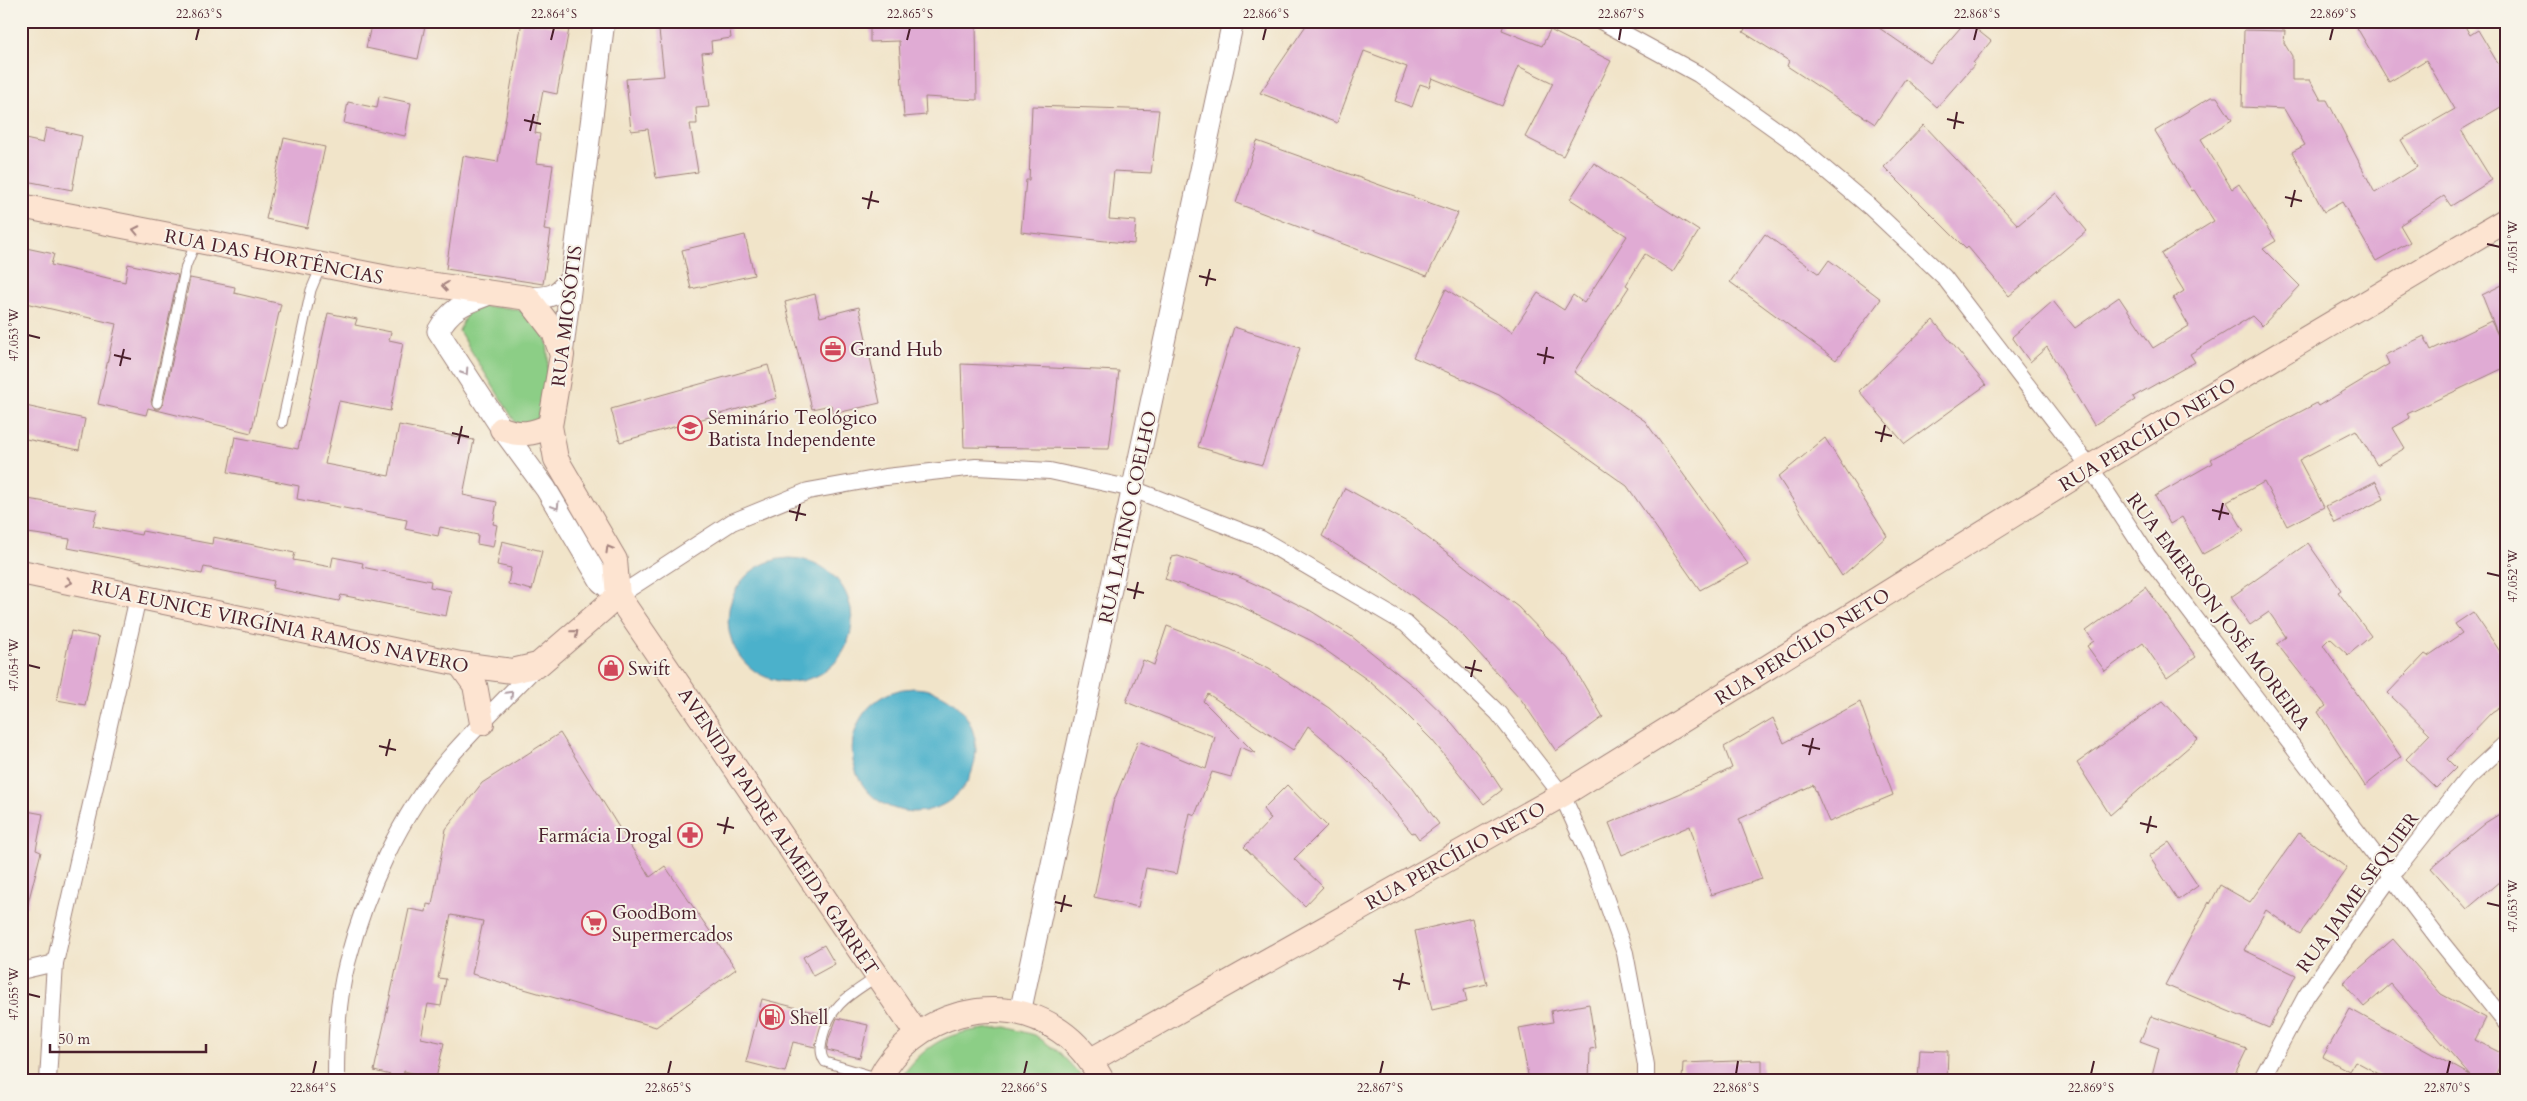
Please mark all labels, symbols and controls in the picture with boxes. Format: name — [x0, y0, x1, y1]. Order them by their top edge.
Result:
text: 22.863°S — [176, 6, 222, 22]
text: 22.864°S — [531, 6, 577, 22]
text: 22.865°S — [887, 6, 933, 22]
text: 22.866°S — [1243, 6, 1289, 22]
text: 22.867°S — [1598, 6, 1644, 22]
text: 22.868°S — [1954, 6, 2000, 22]
text: 22.869°S — [2310, 6, 2356, 22]
text: 47.051°W — [2505, 220, 2521, 274]
street label: RUA DAS HORTÊNCIAS — [162, 222, 386, 291]
one-way arrow — [132, 225, 141, 235]
street label: RUA MIOSÓTIS — [544, 244, 589, 388]
one-way arrow — [441, 282, 450, 292]
text: 47.053°W — [6, 308, 22, 362]
office icon: Grand Hub — [820, 336, 846, 362]
place label: Grand Hub — [850, 337, 943, 363]
one-way arrow — [458, 367, 468, 376]
street label: RUA PERCÍLIO NETO — [2054, 372, 2241, 498]
place label: Seminário Teológico Batista Independente — [708, 405, 877, 453]
street label: RUA LATINO COELHO — [1093, 408, 1163, 626]
school or university icon: Seminário Teológico Batista Independente — [677, 415, 703, 441]
street label: RUA EMERSON JOSÉ MOREIRA — [2120, 488, 2316, 736]
one-way arrow — [549, 501, 559, 510]
one-way arrow — [605, 545, 615, 554]
text: 47.052°W — [2505, 549, 2521, 603]
street label: RUA EUNICE VIRGÍNIA RAMOS NAVERO — [88, 574, 471, 680]
one-way arrow — [65, 576, 73, 587]
street label: RUA PERCÍLIO NETO — [1710, 582, 1895, 711]
one-way arrow — [569, 630, 578, 639]
text: 47.054°W — [6, 638, 22, 692]
shop icon: Swift — [598, 655, 624, 681]
place label: Swift — [628, 656, 670, 682]
street label: AVENIDA PADRE ALMEIDA GARRET — [672, 683, 885, 981]
one-way arrow — [504, 691, 513, 700]
street label: RUA PERCÍLIO NETO — [1361, 795, 1550, 916]
street label: RUA JAIME SEQUIER — [2291, 806, 2426, 978]
pharmacy icon: Farmácia Drogal — [677, 822, 703, 848]
place label: Farmácia Drogal — [538, 823, 672, 849]
text: 47.053°W — [2505, 879, 2521, 933]
place label: GoodBom Supermercados — [612, 900, 733, 948]
supermarket icon: GoodBom Supermercados — [581, 910, 607, 936]
text: 47.055°W — [6, 967, 22, 1021]
fuel station icon: Shell — [759, 1004, 785, 1030]
place label: Shell — [790, 1005, 828, 1031]
scale bar — [50, 1021, 206, 1053]
text: 50 m — [58, 1029, 90, 1049]
text: 22.864°S — [290, 1080, 336, 1096]
text: 22.865°S — [645, 1080, 691, 1096]
text: 22.866°S — [1001, 1080, 1047, 1096]
text: 22.867°S — [1357, 1080, 1403, 1096]
text: 22.868°S — [1713, 1080, 1759, 1096]
text: 22.869°S — [2068, 1080, 2114, 1096]
text: 22.870°S — [2424, 1080, 2470, 1096]

